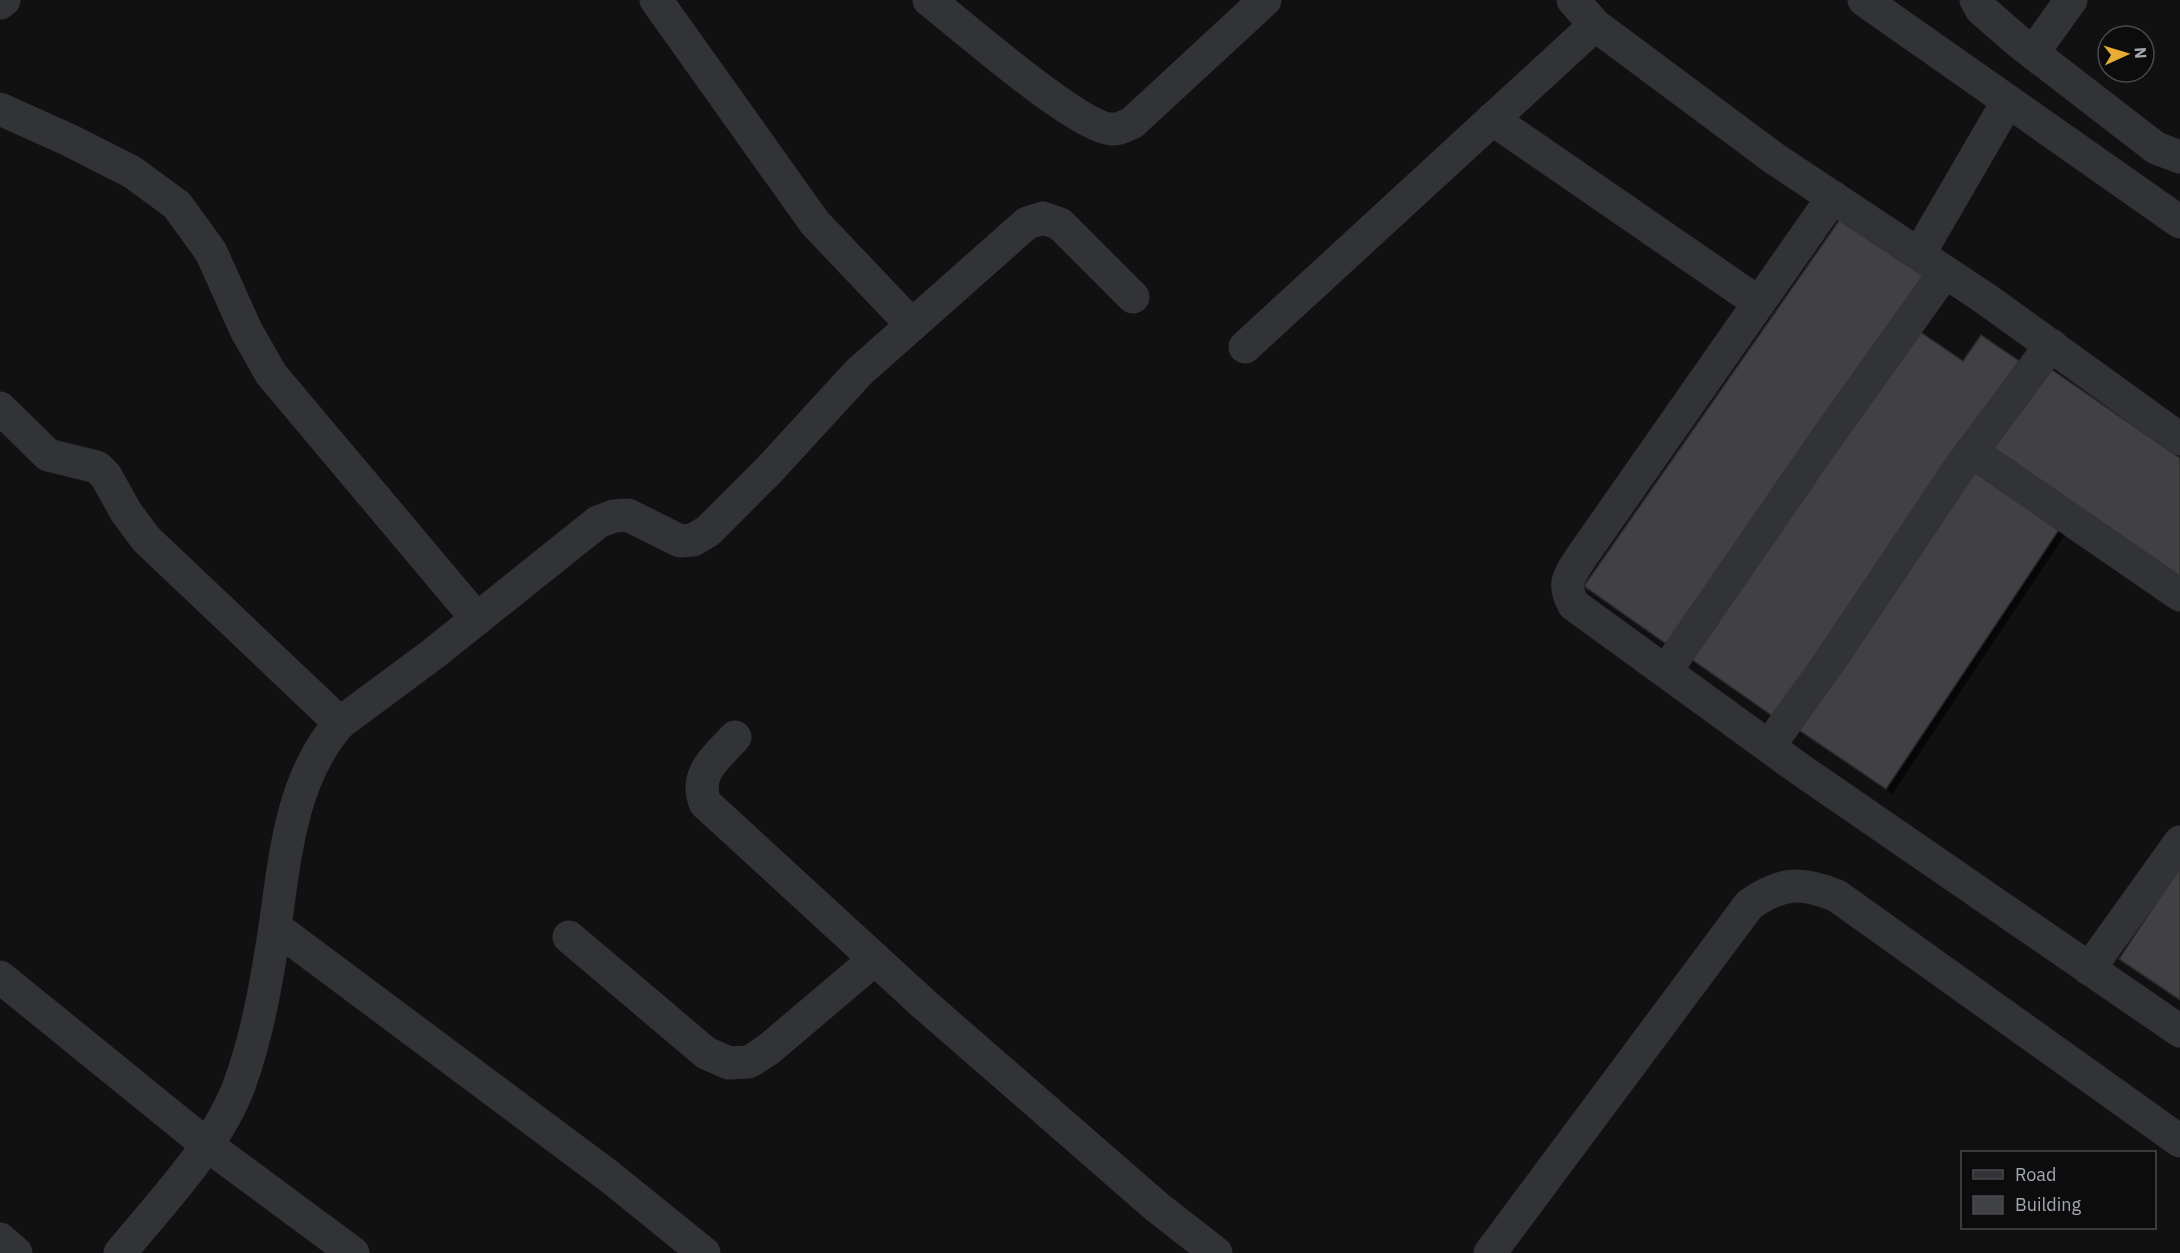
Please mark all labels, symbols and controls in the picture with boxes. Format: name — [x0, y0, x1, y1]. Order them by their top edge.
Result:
north arrow — [2096, 24, 2156, 84]
text: N — [2131, 46, 2151, 59]
legend — [1961, 1151, 2156, 1229]
text: Road — [2015, 1163, 2056, 1186]
text: Building — [2015, 1193, 2082, 1216]

